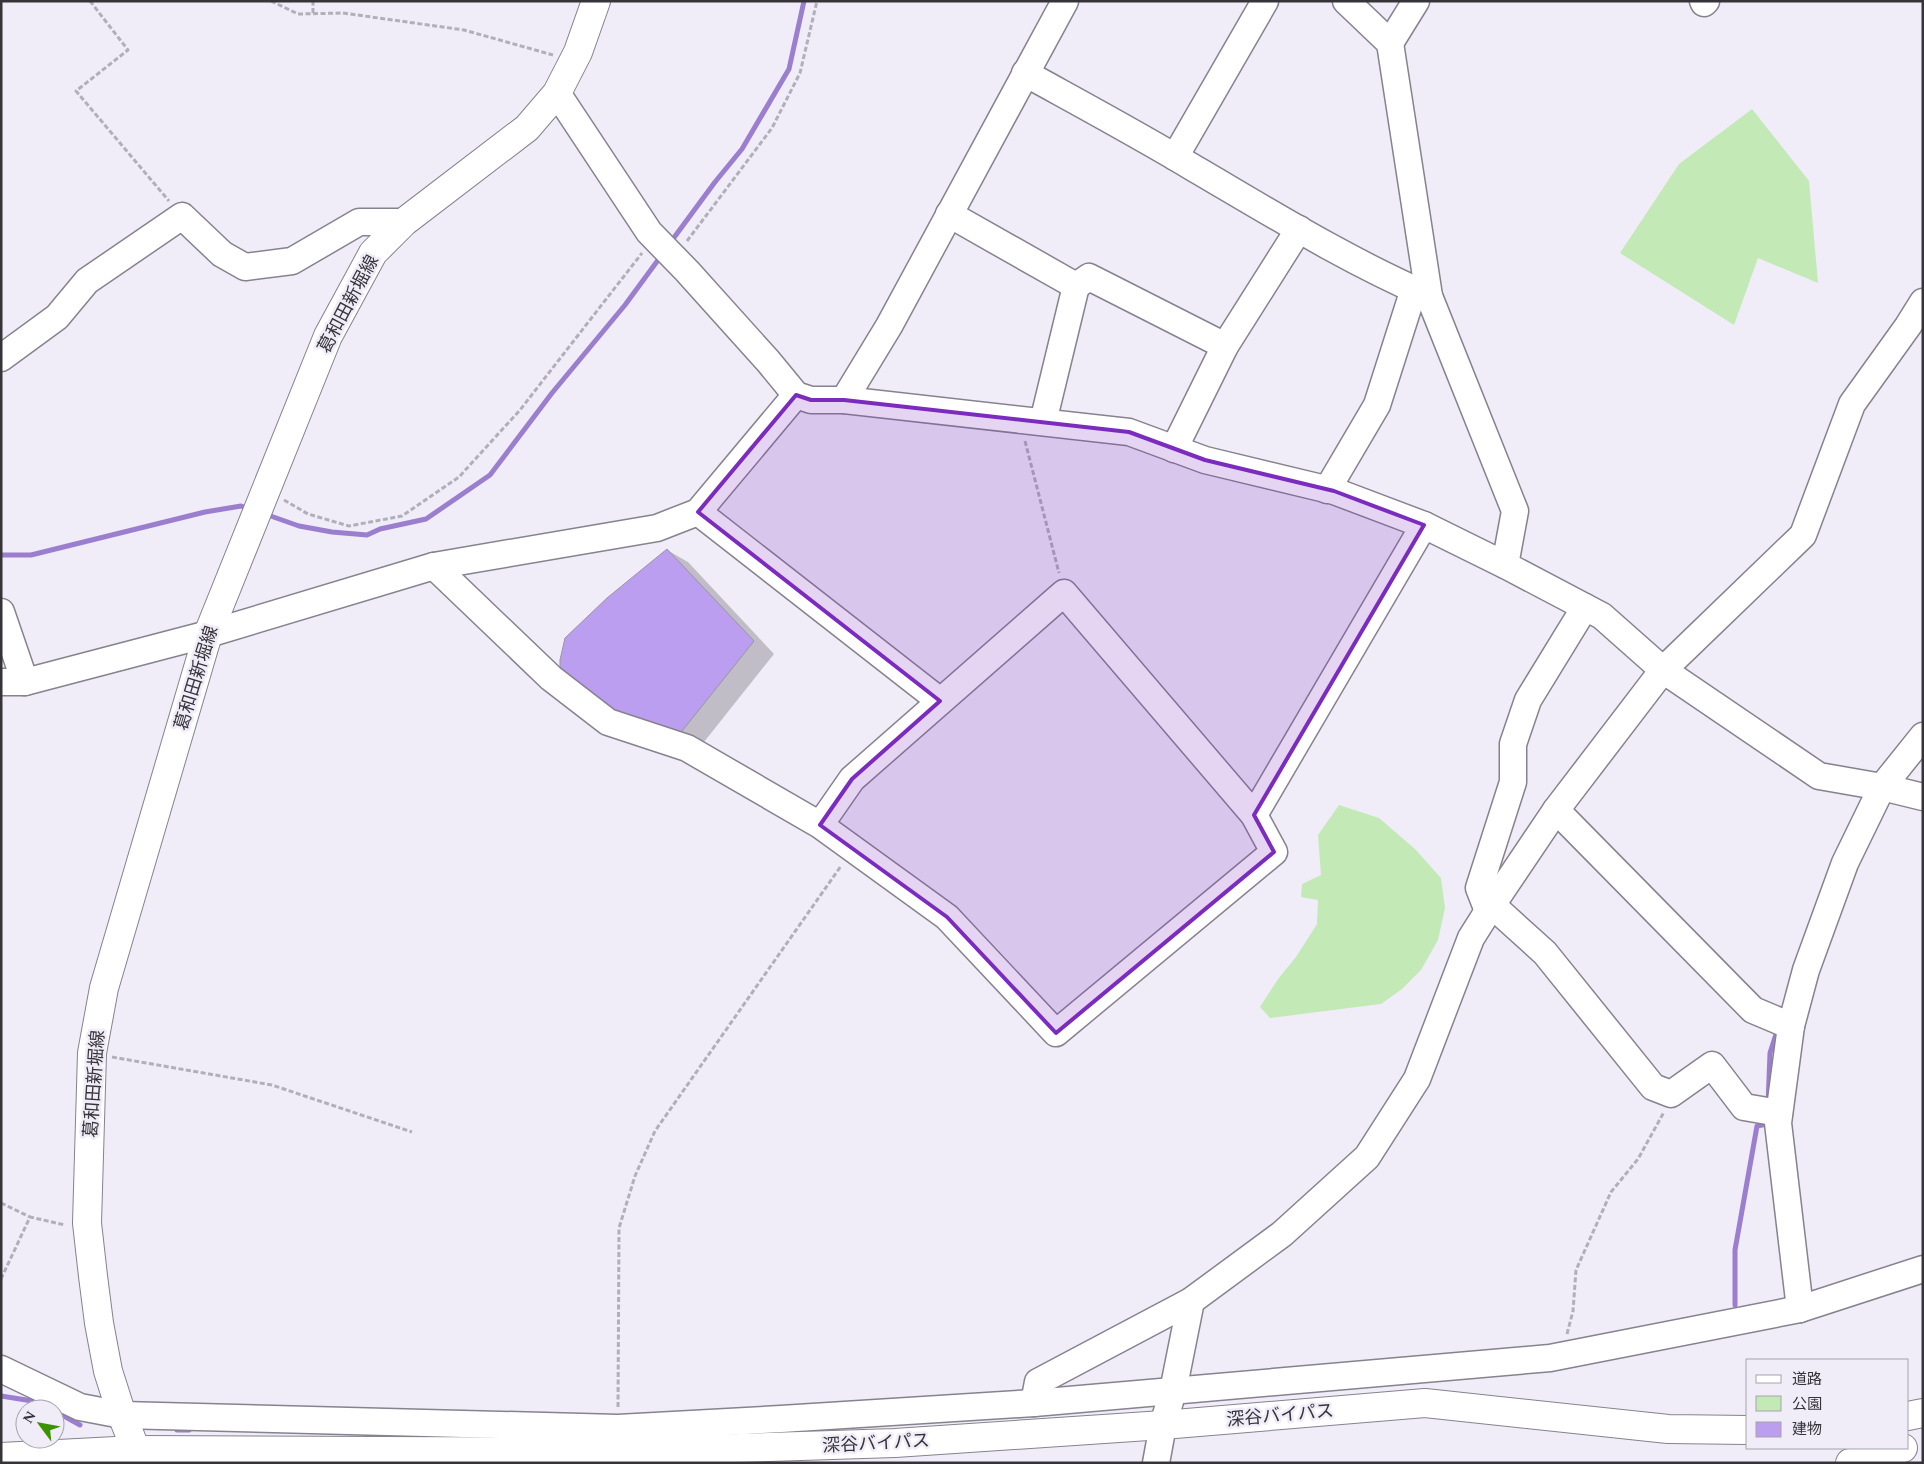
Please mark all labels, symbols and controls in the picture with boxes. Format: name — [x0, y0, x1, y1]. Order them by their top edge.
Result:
street label: 葛和田新堀線 — [311, 250, 386, 358]
street label: 葛和田新堀線 — [168, 623, 225, 734]
street label: 葛和田新堀線 — [77, 1029, 112, 1139]
legend — [1746, 1359, 1909, 1449]
text: 道路 — [1792, 1368, 1822, 1391]
text: 公園 — [1792, 1393, 1822, 1416]
street label: 深谷バイパス — [1225, 1397, 1335, 1434]
north arrow — [15, 1399, 65, 1449]
text: N — [17, 1407, 41, 1428]
text: 建物 — [1792, 1418, 1822, 1441]
street label: 深谷バイパス — [822, 1427, 930, 1460]

